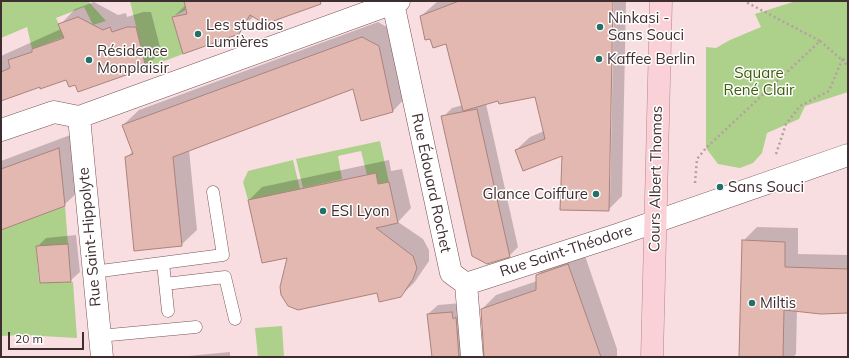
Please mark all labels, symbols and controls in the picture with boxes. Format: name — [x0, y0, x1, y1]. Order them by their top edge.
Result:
place label: Ninkasi - Sans Souci — [608, 9, 684, 44]
place label: Les studios Lumières — [206, 16, 283, 51]
marker: Ninkasi - Sans Souci — [595, 22, 605, 32]
marker: Les studios Lumières — [193, 29, 203, 39]
place label: Résidence Monplaisir — [97, 42, 169, 77]
place label: Kaffee Berlin — [607, 50, 695, 68]
marker: Kaffee Berlin — [594, 54, 604, 64]
marker: Résidence Monplaisir — [84, 55, 94, 65]
park label: Square René Clair — [723, 64, 795, 99]
street label: Cours Albert Thomas — [646, 106, 666, 252]
street label: Rue Édouard Rochet — [407, 112, 455, 254]
street label: Rue Saint-Hippolyte — [75, 167, 105, 307]
place label: Sans Souci — [728, 178, 804, 196]
marker: Sans Souci — [715, 182, 725, 192]
place label: Glance Coiffure — [482, 185, 588, 203]
marker: Glance Coiffure — [591, 189, 601, 199]
place label: ESI Lyon — [331, 202, 390, 220]
marker: ESI Lyon — [318, 206, 328, 216]
street label: Rue Saint-Théodore — [497, 221, 635, 281]
place label: Miltis — [760, 294, 796, 312]
marker: Miltis — [747, 298, 757, 308]
scale bar — [10, 324, 86, 350]
text: 20 m — [15, 331, 43, 346]

